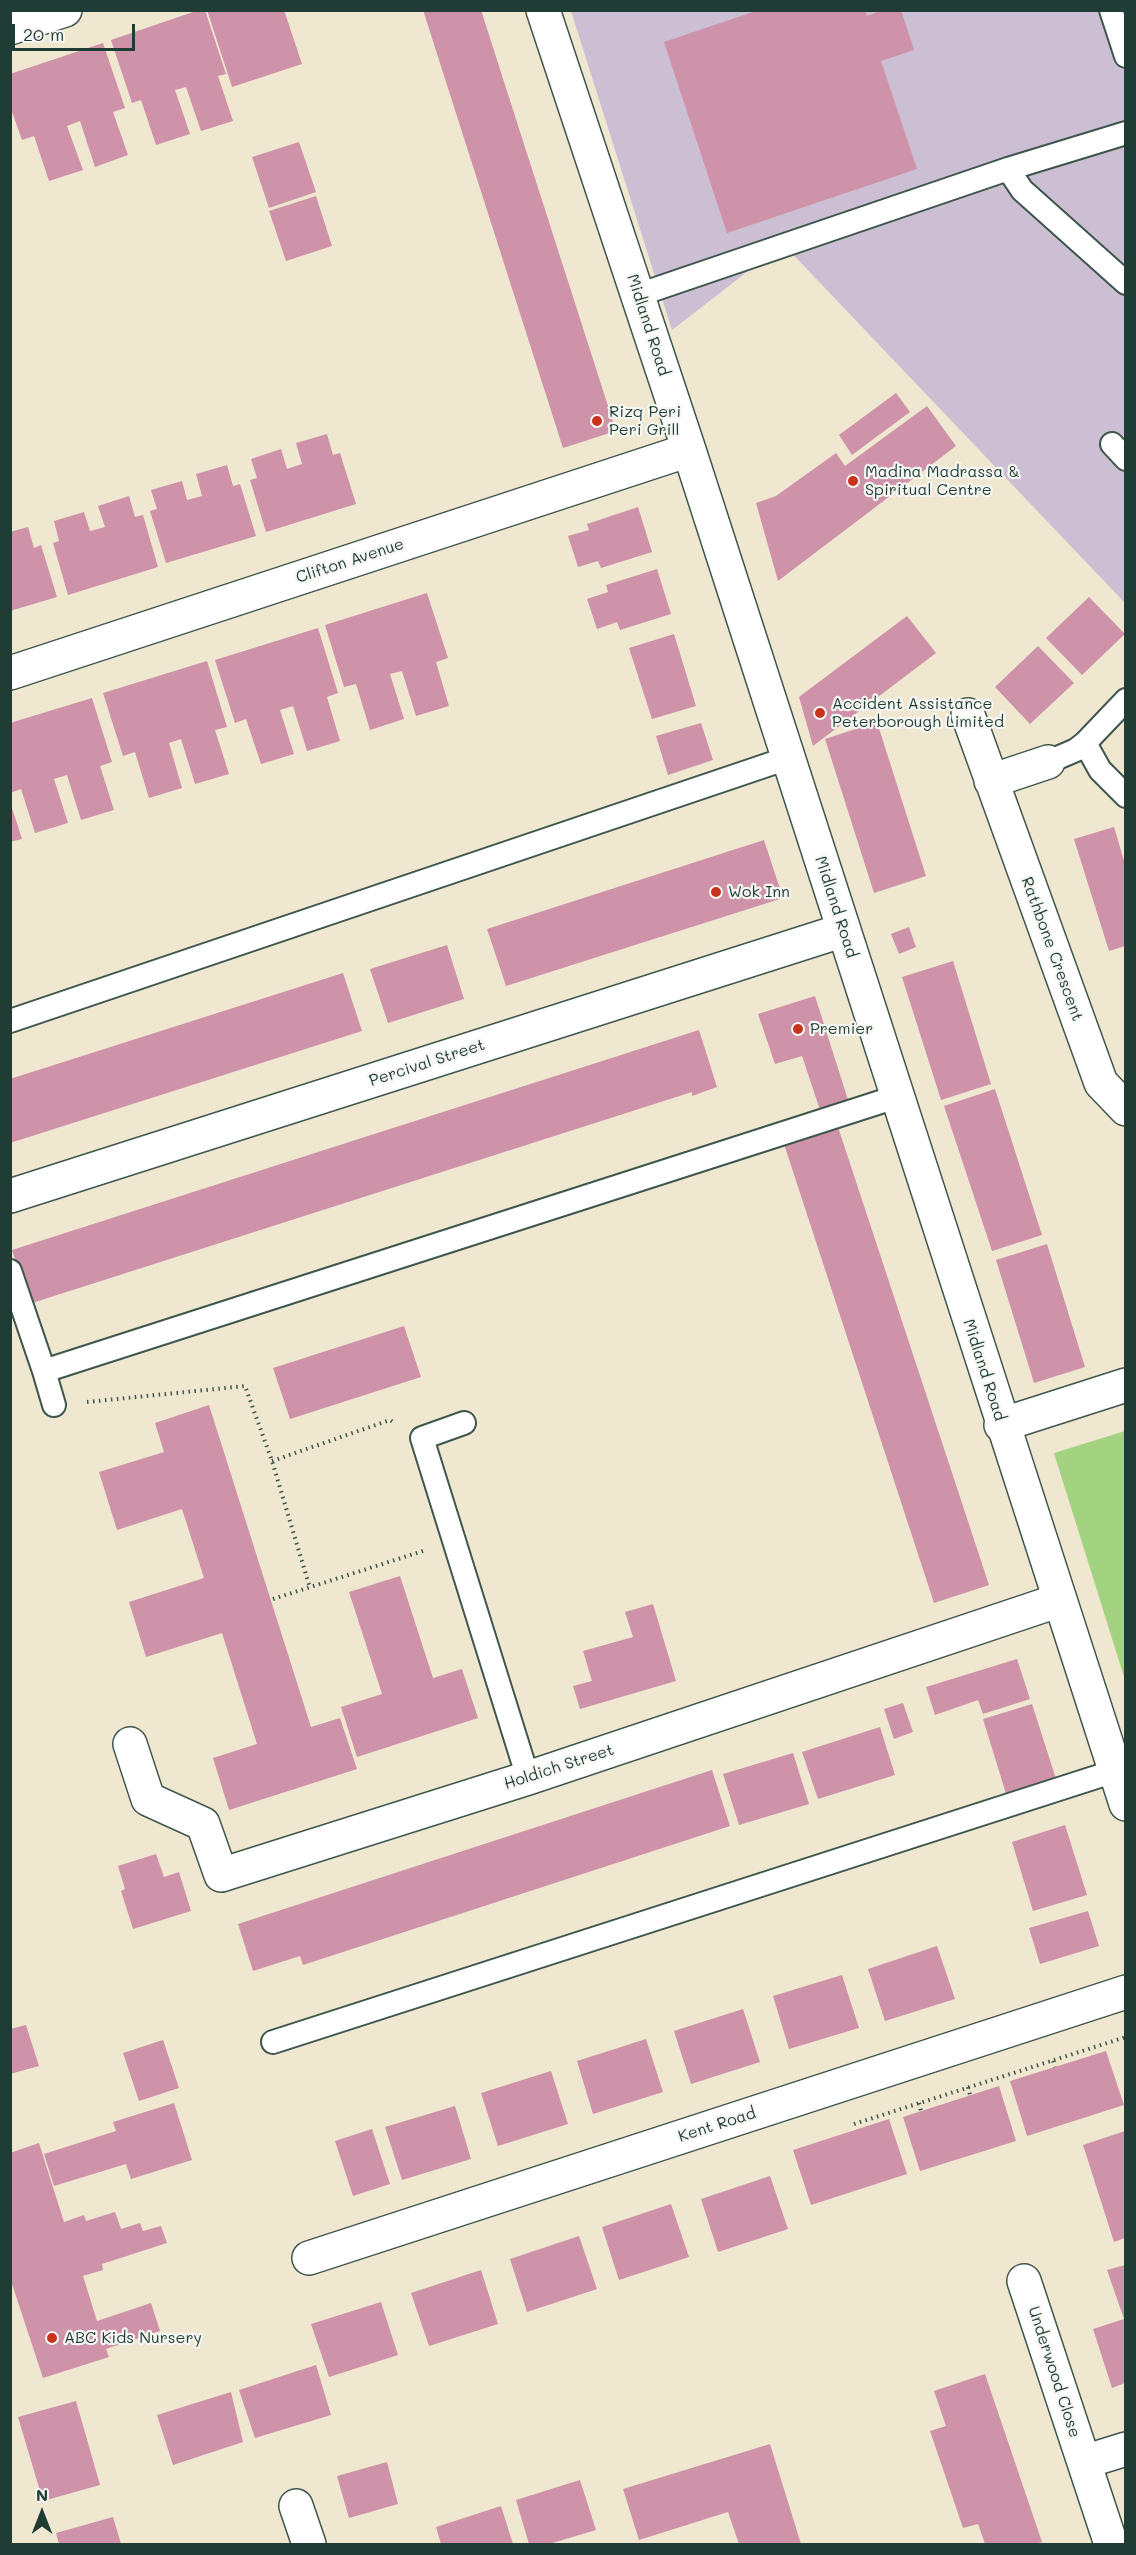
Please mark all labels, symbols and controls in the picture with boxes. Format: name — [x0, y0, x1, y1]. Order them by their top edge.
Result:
scale bar — [15, 12, 138, 50]
text: 20 m — [23, 22, 64, 46]
street label: Midland Road — [623, 272, 673, 378]
place label: Rizq Peri Peri Grill — [609, 402, 681, 440]
marker: Rizq Peri Peri Grill — [590, 414, 604, 428]
place label: Madina Madrassa & Spiritual Centre — [865, 462, 1020, 500]
marker: Madina Madrassa & Spiritual Centre — [846, 474, 860, 488]
street label: Clifton Avenue — [294, 534, 406, 588]
place label: Accident Assistance Peterborough Limited — [832, 694, 1004, 732]
marker: Accident Assistance Peterborough Limited — [813, 706, 827, 720]
street label: Midland Road — [811, 854, 861, 960]
street label: Rathbone Crescent — [1017, 874, 1087, 1024]
place label: Wok Inn — [728, 882, 790, 902]
marker: Wok Inn — [709, 885, 723, 899]
place label: Premier — [810, 1019, 873, 1039]
marker: Premier — [791, 1022, 805, 1036]
street label: Percival Street — [367, 1035, 487, 1091]
street label: Midland Road — [959, 1317, 1009, 1423]
street label: Holdich Street — [502, 1740, 616, 1794]
street label: Kent Road — [676, 2103, 758, 2147]
street label: Underwood Close — [1024, 2304, 1084, 2440]
place label: ABC Kids Nursery — [64, 2328, 202, 2348]
marker: ABC Kids Nursery — [45, 2331, 59, 2345]
north arrow — [12, 2483, 72, 2543]
text: N — [36, 2484, 48, 2505]

